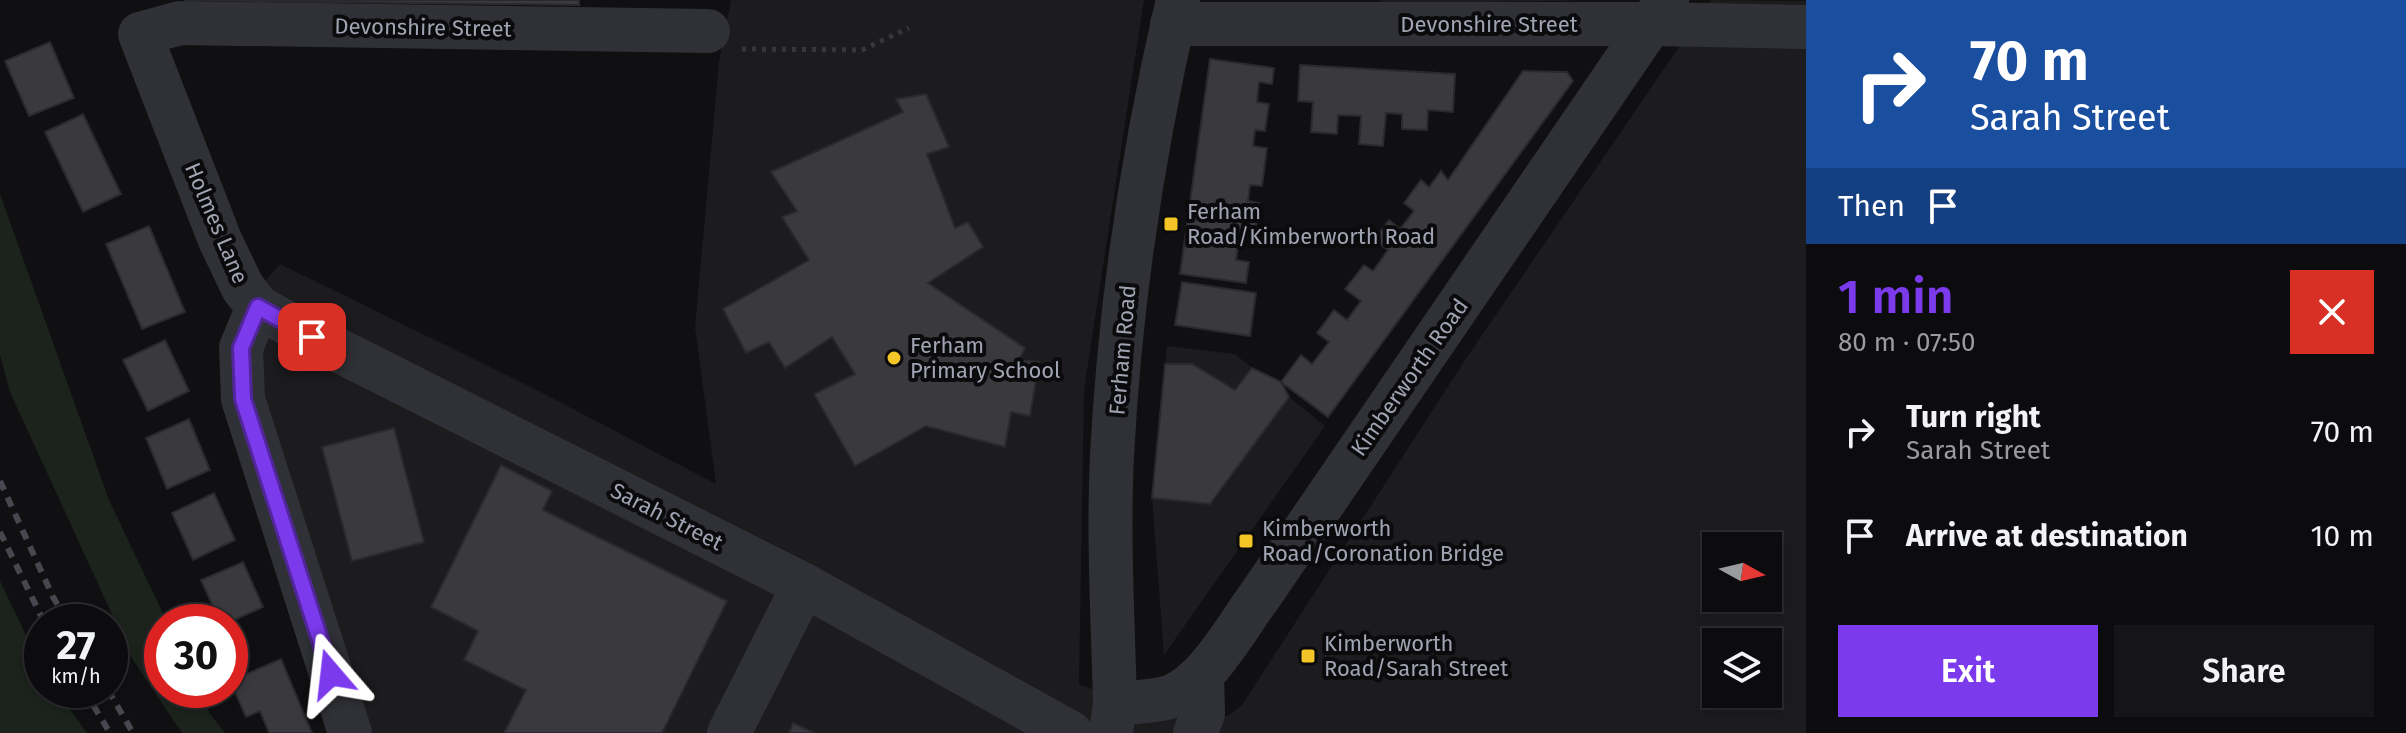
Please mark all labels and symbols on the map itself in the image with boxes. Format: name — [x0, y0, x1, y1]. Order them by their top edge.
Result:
street label: Devonshire Street — [1400, 11, 1578, 38]
street label: Devonshire Street — [334, 12, 512, 43]
street label: Holmes Lane — [179, 159, 254, 288]
place label: Ferham Road/Kimberworth Road — [1187, 198, 1435, 250]
marker: Ferham Road/Kimberworth Road — [1162, 215, 1180, 233]
street label: Ferham Road — [1103, 284, 1142, 416]
street label: Kimberworth Road — [1345, 293, 1474, 461]
pin — [278, 303, 346, 371]
place label: Ferham Primary School — [910, 332, 1061, 384]
marker: Ferham Primary School — [885, 349, 903, 367]
street label: Sarah Street — [606, 477, 727, 556]
place label: Kimberworth Road/Coronation Bridge — [1262, 515, 1504, 567]
marker: Kimberworth Road/Coronation Bridge — [1237, 532, 1255, 550]
north arrow — [1702, 532, 1782, 612]
speed limit sign: 30 — [144, 604, 248, 708]
place label: Kimberworth Road/Sarah Street — [1324, 630, 1508, 682]
position arrow — [289, 632, 373, 716]
marker: Kimberworth Road/Sarah Street — [1299, 647, 1317, 665]

